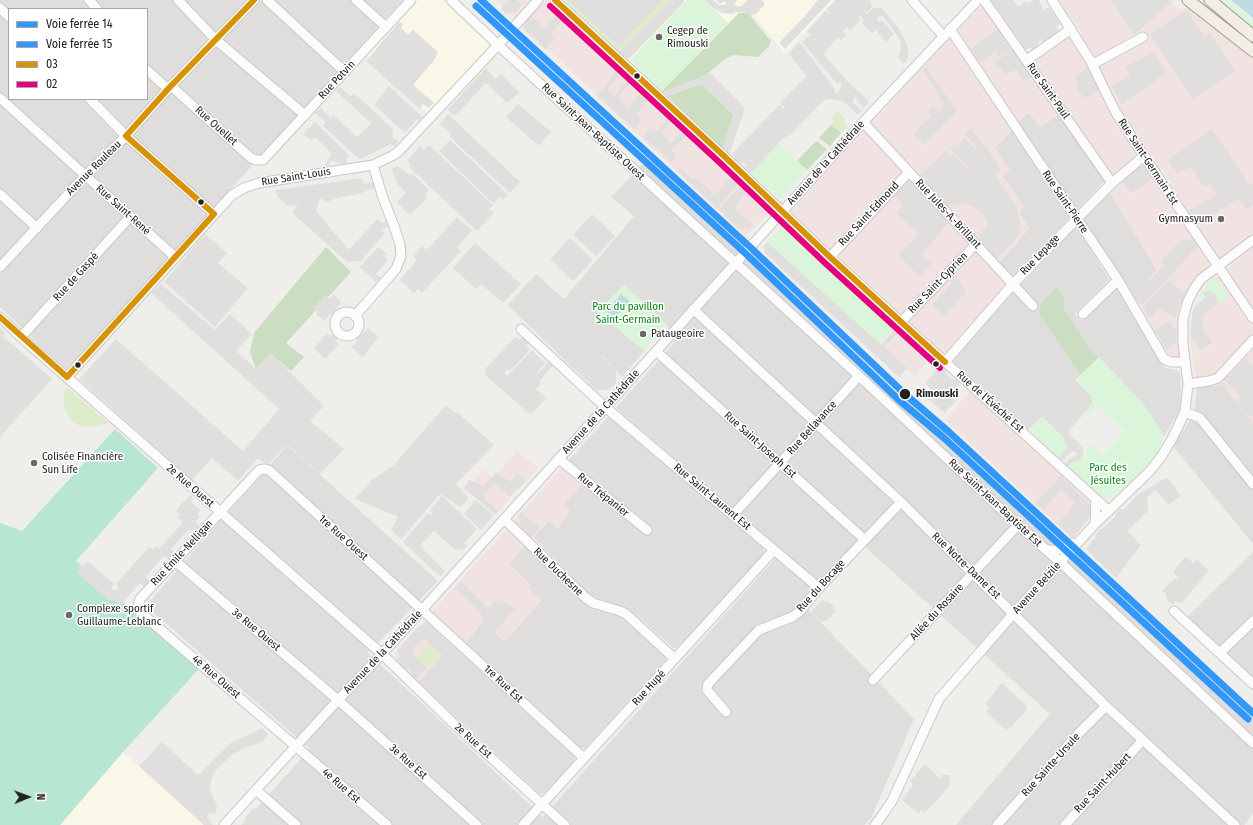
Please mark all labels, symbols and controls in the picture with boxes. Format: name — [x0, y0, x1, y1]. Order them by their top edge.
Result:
legend — [8, 8, 148, 100]
text: Voie ferrée 14 — [46, 17, 113, 31]
place label: Cegep de Rimouski — [667, 24, 708, 50]
marker: Cegep de Rimouski — [654, 32, 664, 42]
text: Voie ferrée 15 — [46, 37, 112, 51]
text: 03 — [46, 57, 58, 71]
street label: Rue Potvin — [316, 58, 358, 102]
street label: Rue Saint-Paul — [1024, 60, 1072, 122]
unlabelled marker — [632, 71, 642, 81]
text: 02 — [46, 77, 57, 91]
street label: Rue Saint-Jean-Baptiste Ouest — [539, 81, 647, 183]
street label: Rue Ouellet — [192, 103, 240, 149]
street label: Rue Saint-Germain Est — [1115, 116, 1181, 208]
street label: Avenue de la Cathédrale — [785, 118, 867, 208]
street label: Avenue Rouleau — [64, 138, 124, 198]
street label: Rue Saint-Louis — [260, 165, 332, 189]
street label: Rue Saint-Pierre — [1039, 168, 1091, 236]
street label: Rue Jules-A.-Brillant — [912, 177, 984, 251]
street label: Rue Saint-Edmond — [836, 179, 902, 249]
street label: Rue Saint-René — [93, 182, 153, 238]
unlabelled marker — [196, 197, 206, 207]
place label: Gymnasyum — [1159, 212, 1213, 226]
marker: Gymnasyum — [1216, 214, 1226, 224]
street label: Rue Lepage — [1017, 232, 1063, 278]
street label: Rue de Gaspé — [51, 250, 101, 304]
street label: Rue Saint-Cyprien — [905, 250, 971, 316]
park label: Parc du pavillon Saint-Germain — [592, 300, 664, 326]
place label: Pataugeoire — [651, 327, 704, 341]
marker: Pataugeoire — [638, 329, 648, 339]
unlabelled marker — [931, 359, 941, 369]
unlabelled marker — [73, 360, 83, 370]
street label: Avenue de la Cathédrale — [560, 367, 642, 457]
street label: Rue de l'Évêché Est — [954, 368, 1026, 436]
marker: Rimouski — [898, 387, 912, 401]
place label: Rimouski — [916, 387, 958, 401]
street label: Rue Bellavance — [784, 398, 840, 458]
street label: Rue Saint-Joseph Est — [721, 409, 799, 481]
place label: Colisée Financière Sun Life — [42, 450, 123, 476]
street label: Rue Saint-Jean-Baptiste Est — [945, 456, 1045, 550]
marker: Colisée Financière Sun Life — [29, 458, 39, 468]
street label: Rue Saint-Laurent Est — [671, 461, 753, 533]
park label: Parc des Jésuites — [1089, 461, 1127, 487]
street label: 2e Rue Ouest — [163, 462, 217, 510]
street label: Rue Trépanier — [575, 470, 631, 520]
street label: 1re Rue Ouest — [316, 512, 370, 564]
street label: Rue Émile-Nelligan — [148, 517, 216, 589]
street label: Rue Notre-Dame Est — [929, 530, 1003, 602]
street label: Rue Duchesne — [530, 545, 586, 599]
street label: Rue du Bocage — [794, 557, 848, 615]
street label: Avenue Belzile — [1010, 559, 1064, 617]
street label: Allée du Rosaire — [907, 581, 967, 643]
place label: Complexe sportif Guillaume-Leblanc — [77, 602, 161, 628]
street label: 3e Rue Ouest — [229, 606, 283, 654]
street label: Avenue de la Cathédrale — [341, 608, 425, 696]
marker: Complexe sportif Guillaume-Leblanc — [64, 610, 74, 620]
street label: 4e Rue Ouest — [189, 653, 243, 701]
street label: 1re Rue Est — [481, 662, 525, 706]
street label: Rue Hupé — [630, 667, 668, 709]
street label: 2e Rue Est — [452, 721, 494, 761]
street label: Rue Sainte-Ursule — [1019, 730, 1083, 800]
street label: 3e Rue Est — [386, 742, 430, 782]
street label: Rue Saint-Hubert — [1072, 750, 1134, 816]
street label: 4e Rue Est — [319, 766, 363, 806]
north arrow — [8, 777, 48, 817]
text: N — [34, 793, 47, 800]

